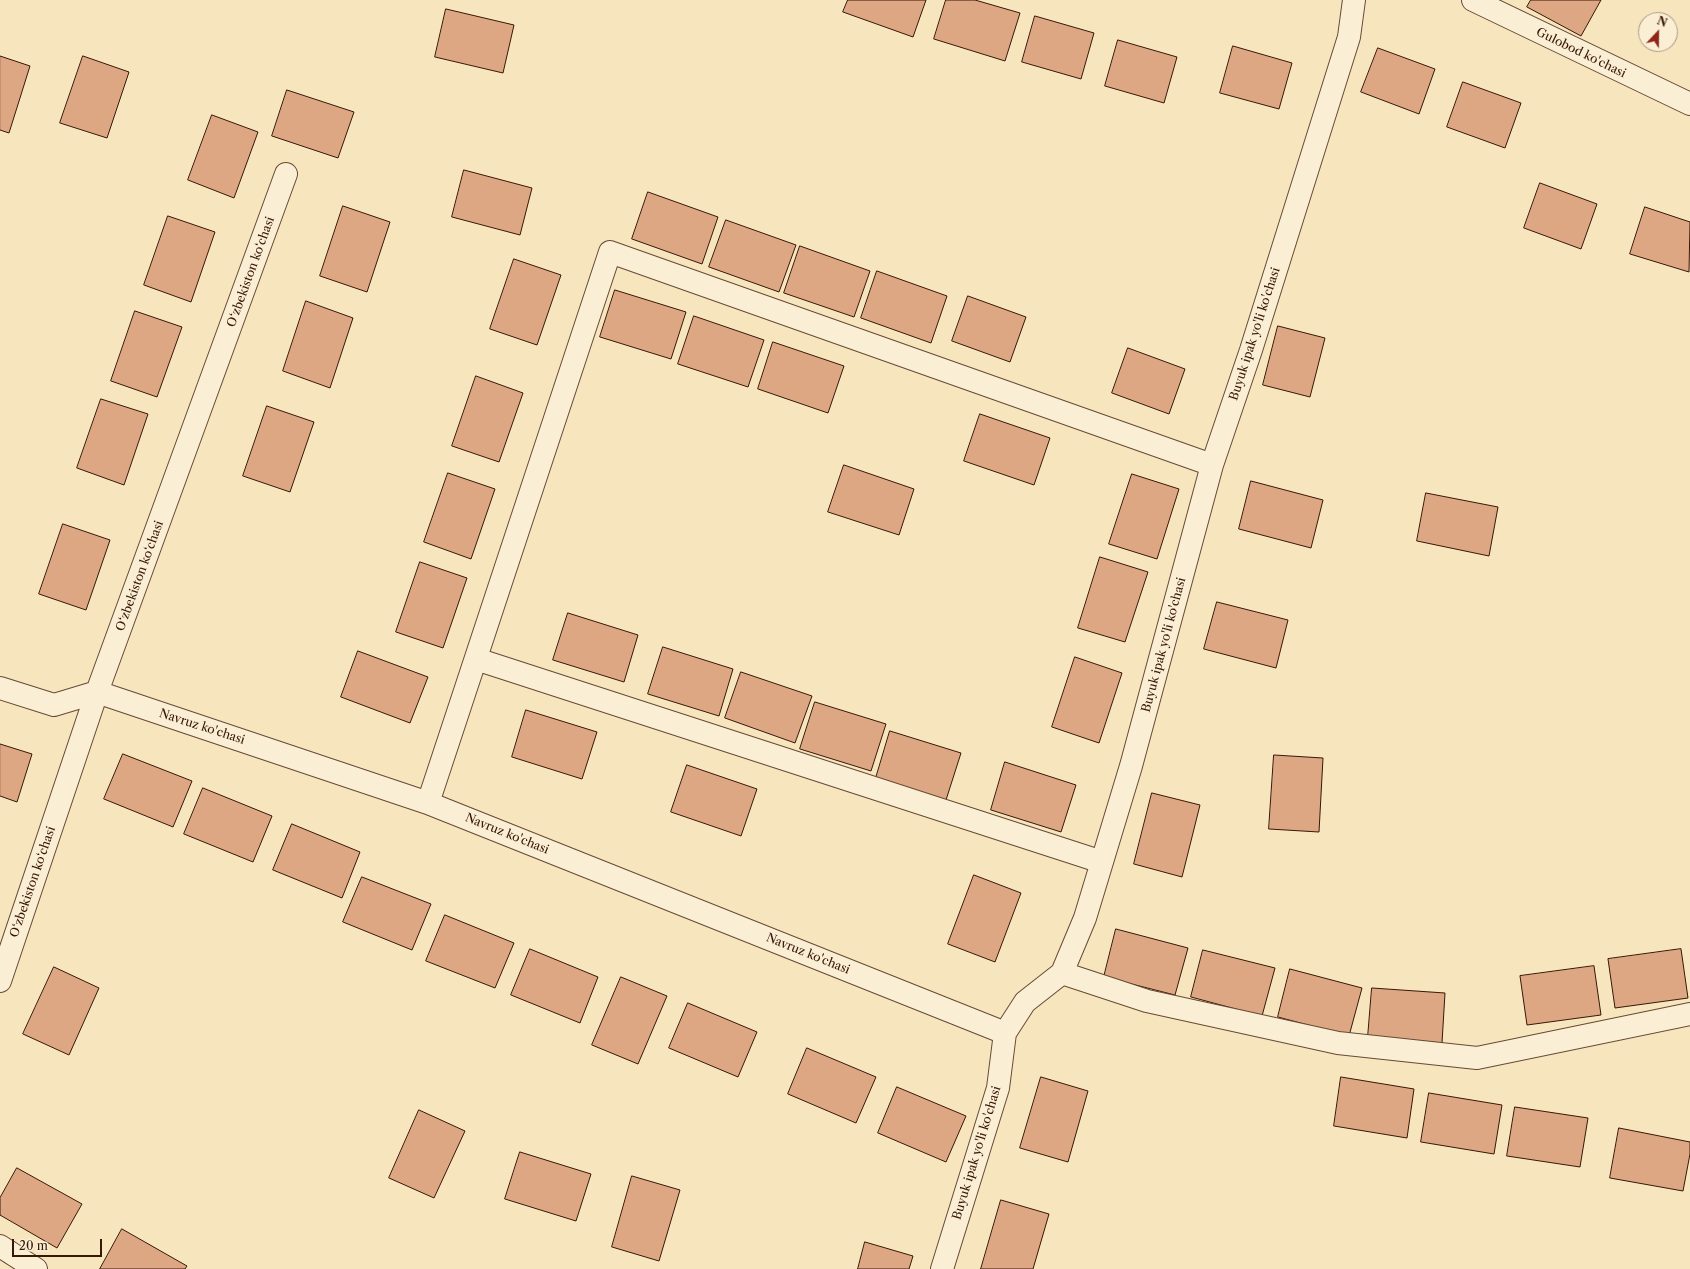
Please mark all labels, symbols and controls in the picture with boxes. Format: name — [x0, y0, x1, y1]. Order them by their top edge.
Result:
north arrow — [1638, 12, 1678, 52]
text: N — [1655, 14, 1669, 30]
street label: Gulobod ko'chasi — [1534, 25, 1628, 81]
street label: O‘zbekiston ko‘chasi — [224, 215, 278, 329]
street label: Buyuk ipak yo'li ko'chasi — [1227, 266, 1283, 402]
street label: O‘zbekiston ko‘chasi — [113, 519, 167, 633]
street label: Buyuk ipak yo'li ko'chasi — [1139, 576, 1189, 714]
street label: Navruz ko'chasi — [157, 706, 247, 748]
street label: Navruz ko'chasi — [463, 811, 551, 857]
street label: O‘zbekiston ko‘chasi — [7, 825, 59, 939]
street label: Navruz ko'chasi — [764, 931, 852, 977]
street label: Buyuk ipak yo'li ko'chasi — [950, 1084, 1004, 1222]
scale bar — [14, 1231, 104, 1257]
text: 20 m — [19, 1238, 48, 1253]

